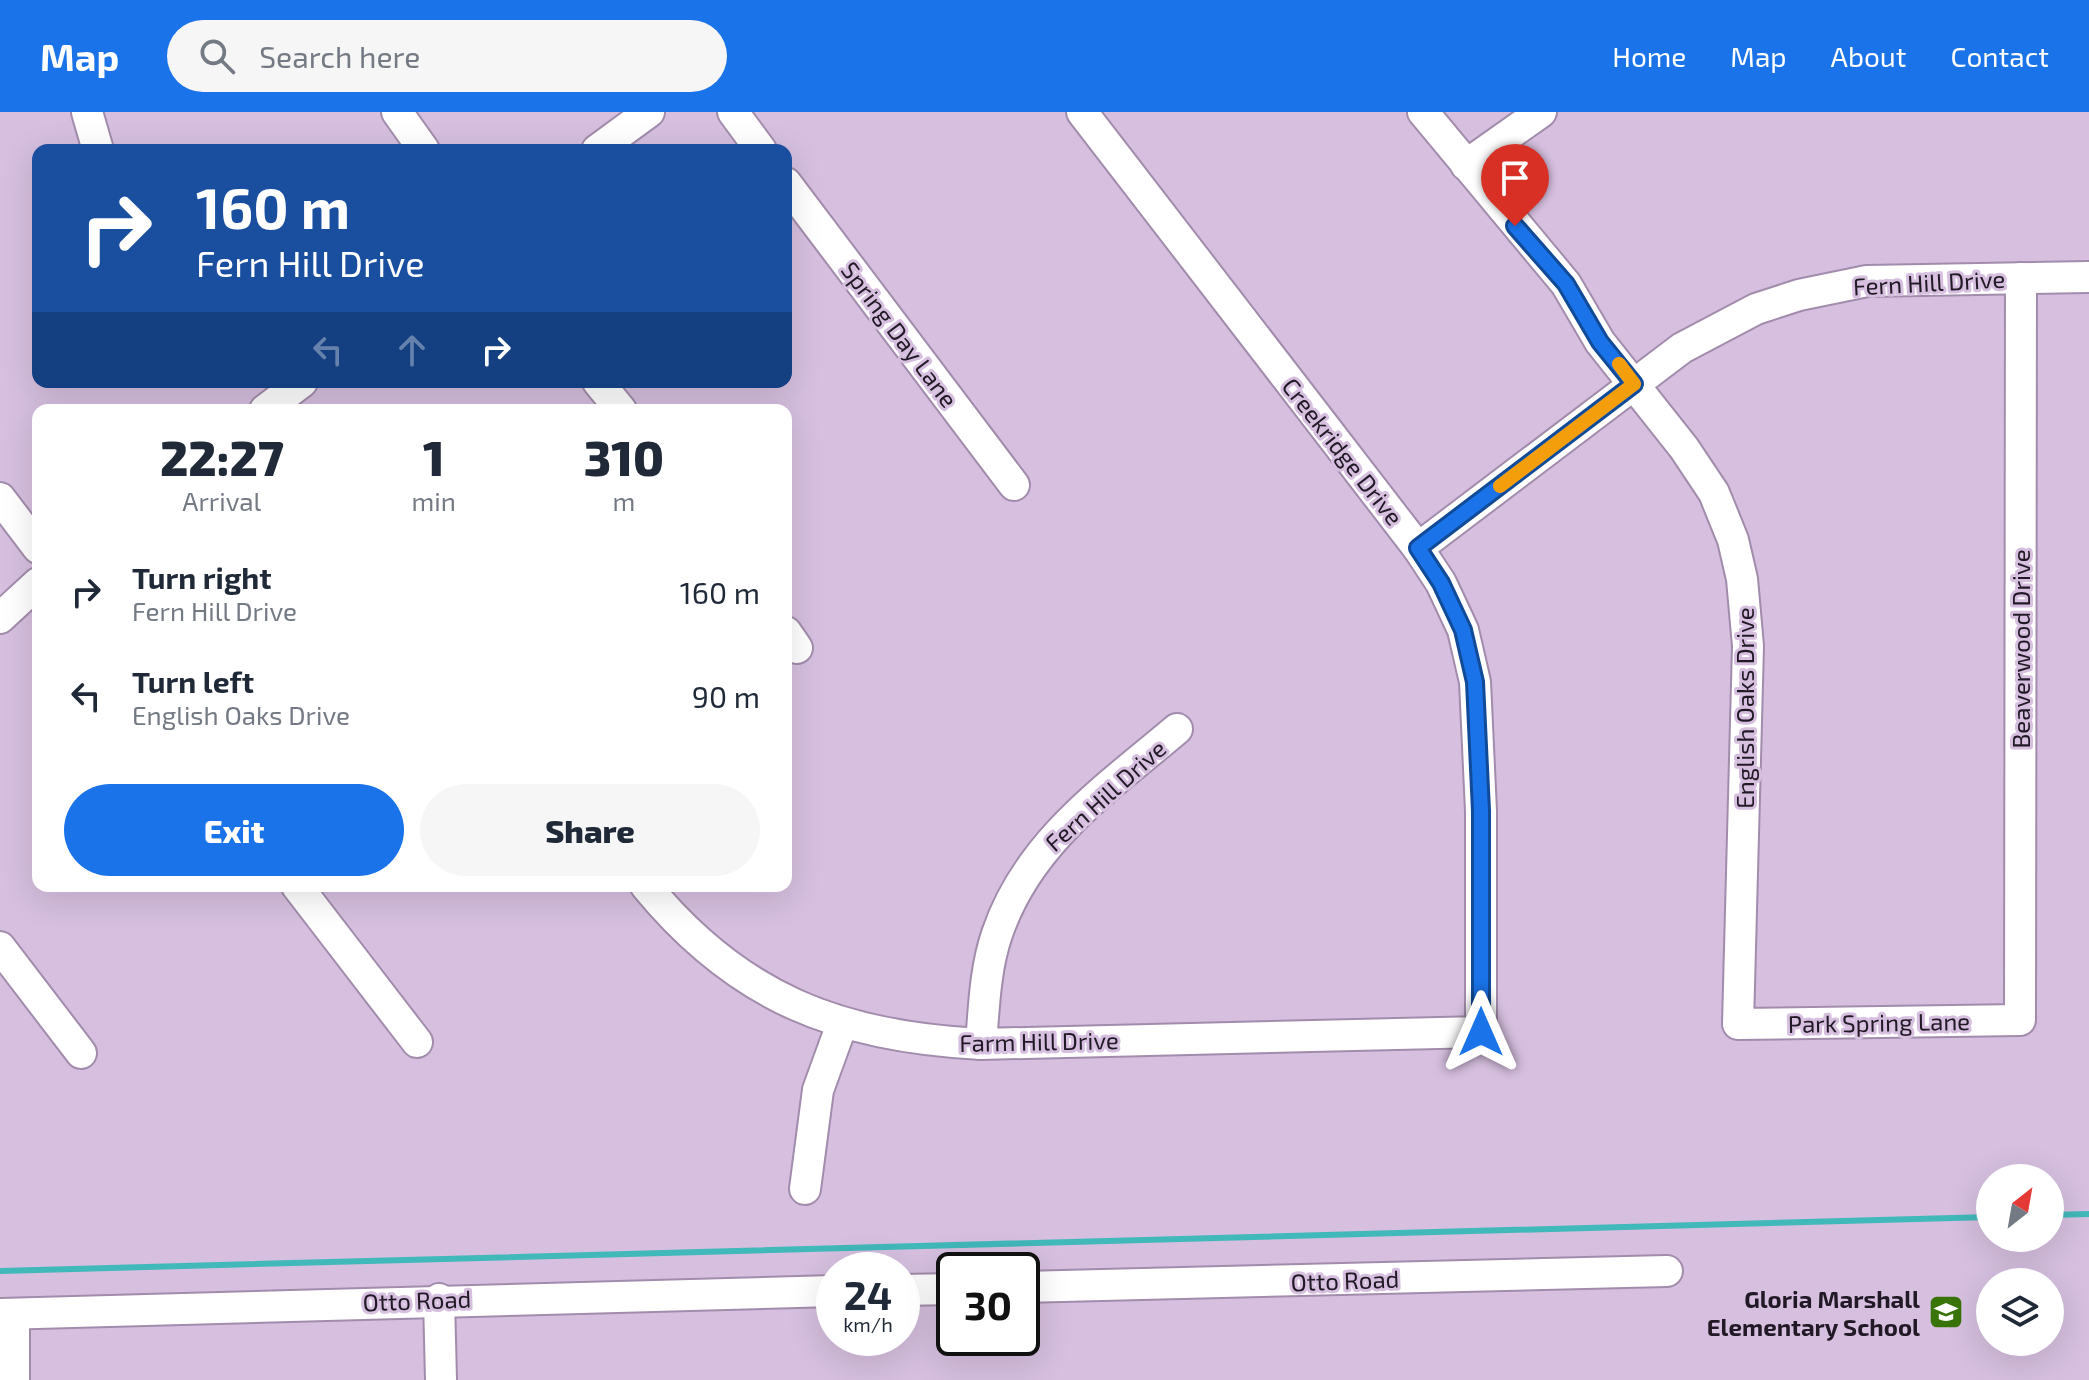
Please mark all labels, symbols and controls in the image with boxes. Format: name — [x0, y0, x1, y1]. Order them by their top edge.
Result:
search box — [167, 20, 727, 92]
text: Map — [40, 33, 119, 79]
icon: search — [195, 34, 239, 78]
text: Search here — [259, 38, 420, 74]
text: Home — [1612, 39, 1686, 73]
text: Map — [1730, 39, 1787, 73]
text: About — [1831, 39, 1906, 73]
text: Contact — [1950, 39, 2049, 73]
pin — [1481, 144, 1549, 226]
icon: arrive — [1493, 156, 1537, 200]
text: 160 m — [196, 173, 350, 240]
icon: right — [64, 176, 168, 280]
text: Fern Hill Drive — [196, 241, 425, 284]
street label: Spring Day Lane — [836, 256, 964, 412]
street label: Fern Hill Drive — [1852, 264, 2006, 300]
icon: left — [306, 328, 350, 372]
icon: ahead — [390, 328, 434, 372]
icon: right — [474, 328, 518, 372]
street label: Creekridge Drive — [1277, 372, 1409, 530]
text: 22:27 — [160, 428, 284, 486]
text: 1 — [423, 428, 445, 486]
text: 310 — [584, 428, 664, 486]
text: Arrival — [182, 485, 261, 516]
text: min — [412, 485, 456, 516]
text: m — [613, 485, 635, 516]
street label: Beaverwood Drive — [2006, 549, 2035, 749]
text: Turn right — [132, 559, 272, 595]
icon: right — [64, 570, 108, 614]
text: 160 m — [680, 574, 760, 610]
text: Fern Hill Drive — [132, 595, 297, 626]
street label: English Oaks Drive — [1730, 607, 1759, 809]
text: Turn left — [132, 663, 254, 699]
icon: left — [64, 674, 108, 718]
text: 90 m — [692, 678, 760, 714]
text: English Oaks Drive — [132, 699, 350, 730]
street label: Fern Hill Drive — [1039, 733, 1171, 857]
button: Exit — [64, 784, 404, 876]
button: Share — [420, 784, 760, 876]
position arrow — [1439, 990, 1523, 1074]
street label: Park Spring Lane — [1788, 1006, 1970, 1038]
street label: Farm Hill Drive — [959, 1025, 1119, 1057]
north arrow — [1976, 1164, 2064, 1252]
map controls — [1976, 1164, 2064, 1356]
speed limit sign: 30 — [936, 1252, 1040, 1356]
street label: Otto Road — [1290, 1264, 1400, 1296]
button: layers — [1976, 1268, 2064, 1356]
text: 24 — [844, 1270, 892, 1318]
street label: Otto Road — [362, 1284, 472, 1316]
place label: Gloria Marshall Elementary School — [1707, 1284, 1920, 1341]
school or university icon: Gloria Marshall Elementary School — [1927, 1293, 1965, 1331]
text: km/h — [843, 1312, 893, 1336]

